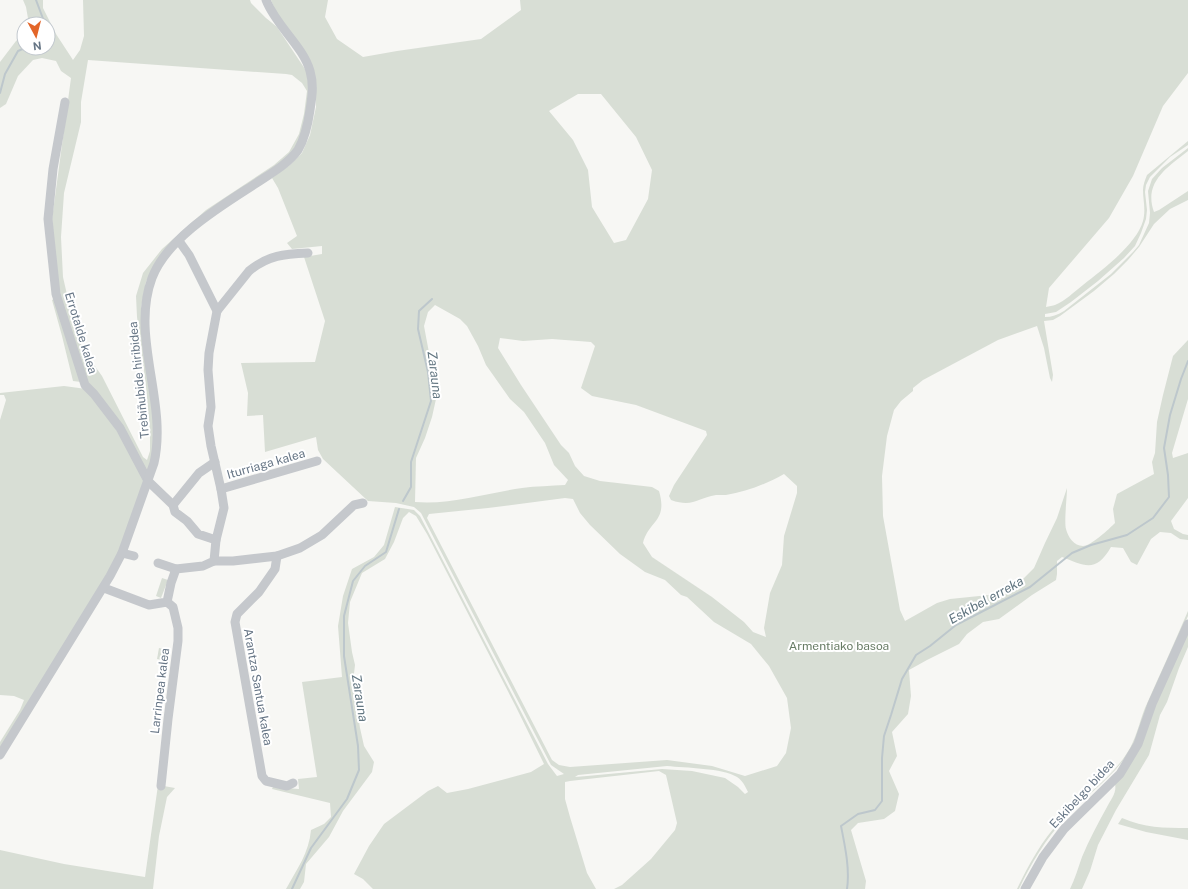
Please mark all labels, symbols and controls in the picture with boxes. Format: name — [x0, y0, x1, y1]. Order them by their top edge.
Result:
north arrow — [16, 16, 56, 56]
text: N — [32, 39, 42, 52]
street label: Errotalde kalea — [62, 291, 100, 375]
street label: Trebiñubide hiribidea — [126, 321, 152, 439]
water label: Zarauna — [425, 350, 445, 400]
street label: Iturriaga kalea — [225, 446, 307, 482]
water label: Eskibel erreka — [946, 573, 1026, 627]
street label: Arantza Santua kalea — [241, 627, 275, 747]
park label: Armentiako basoa — [789, 639, 889, 653]
street label: Larrinpea kalea — [148, 647, 172, 735]
water label: Zarauna — [349, 673, 371, 723]
street label: Eskibelgo bidea — [1047, 757, 1117, 831]

